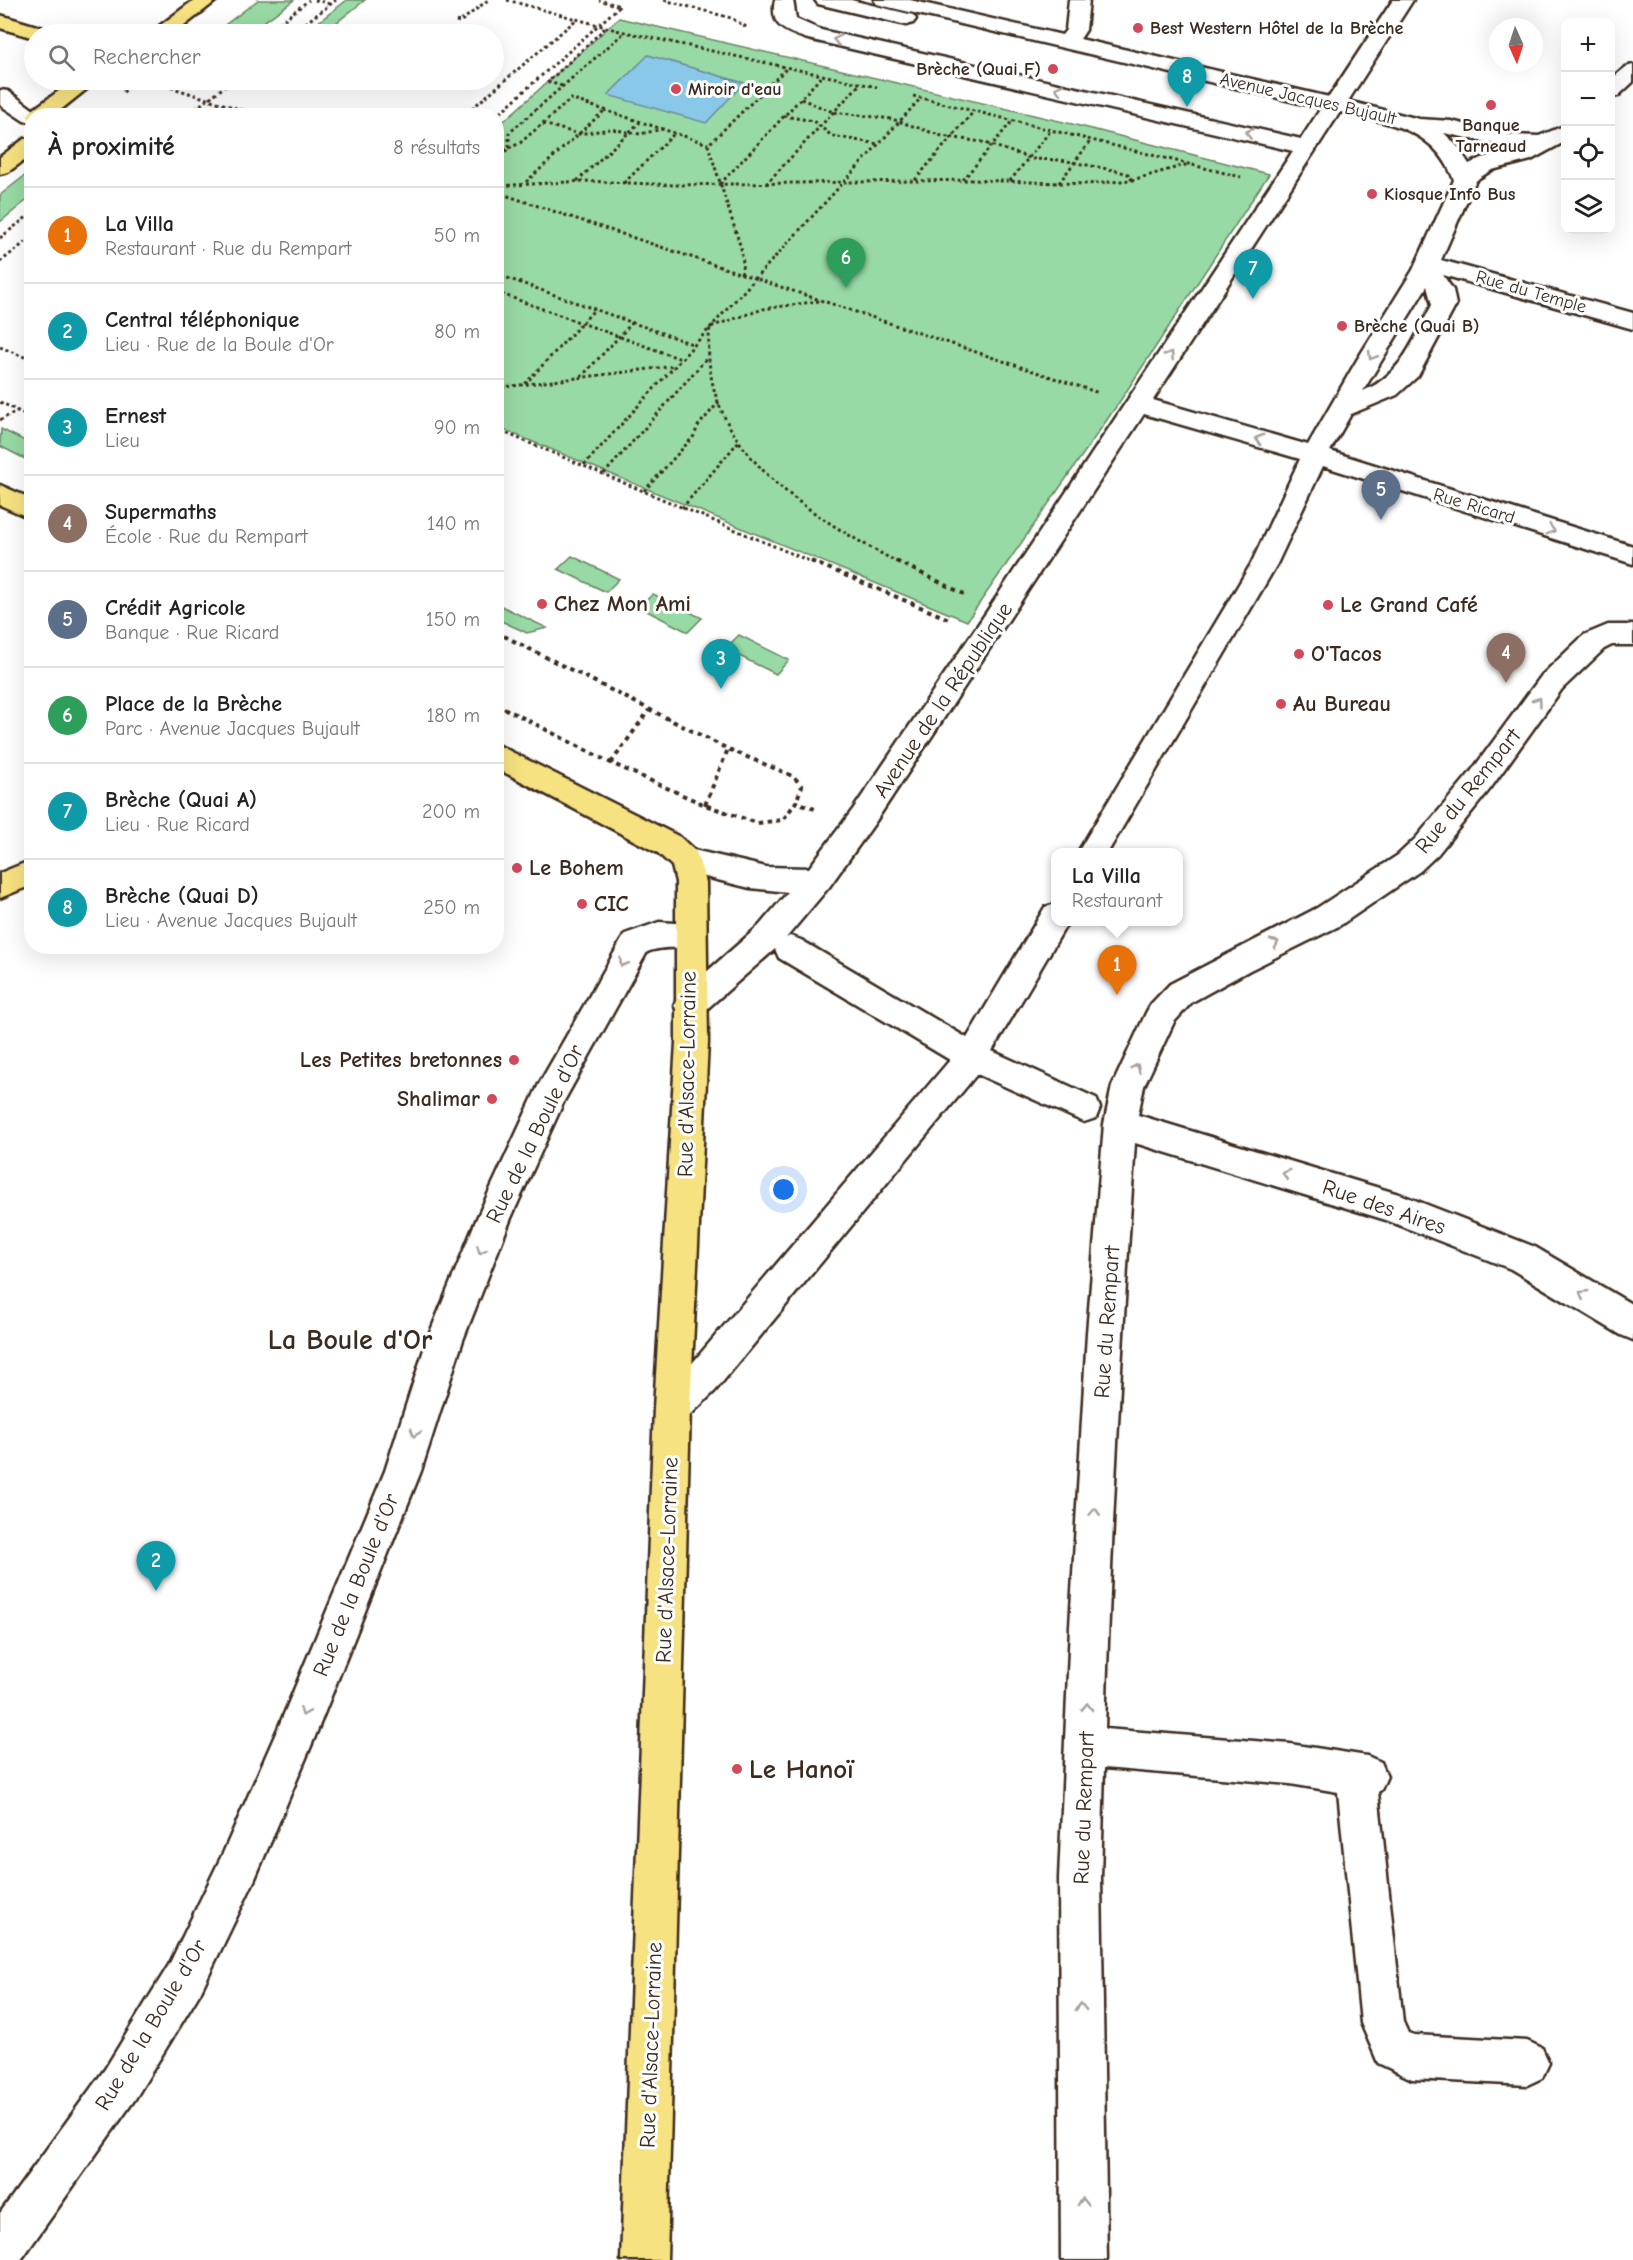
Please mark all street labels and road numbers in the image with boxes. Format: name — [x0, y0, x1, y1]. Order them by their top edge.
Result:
street label: Avenue Jacques Bujault — [1218, 69, 1399, 130]
street label: Rue du Temple — [1473, 266, 1589, 318]
street label: Rue Ricard — [1431, 484, 1517, 528]
street label: Avenue de la République — [868, 597, 1018, 803]
street label: Rue du Rempart — [1410, 723, 1527, 859]
street label: Rue d'Alsace-Lorraine — [672, 971, 702, 1177]
street label: Rue de la Boule d'Or — [481, 1041, 590, 1227]
street label: Rue des Aires — [1319, 1174, 1449, 1240]
street label: Rue du Rempart — [1089, 1244, 1125, 1399]
street label: Rue d'Alsace-Lorraine — [650, 1457, 684, 1663]
street label: Rue de la Boule d'Or — [307, 1490, 405, 1680]
street label: Rue du Rempart — [1068, 1730, 1100, 1885]
street label: Rue de la Boule d'Or — [90, 1935, 212, 2115]
street label: Rue d'Alsace-Lorraine — [634, 1942, 668, 2148]

